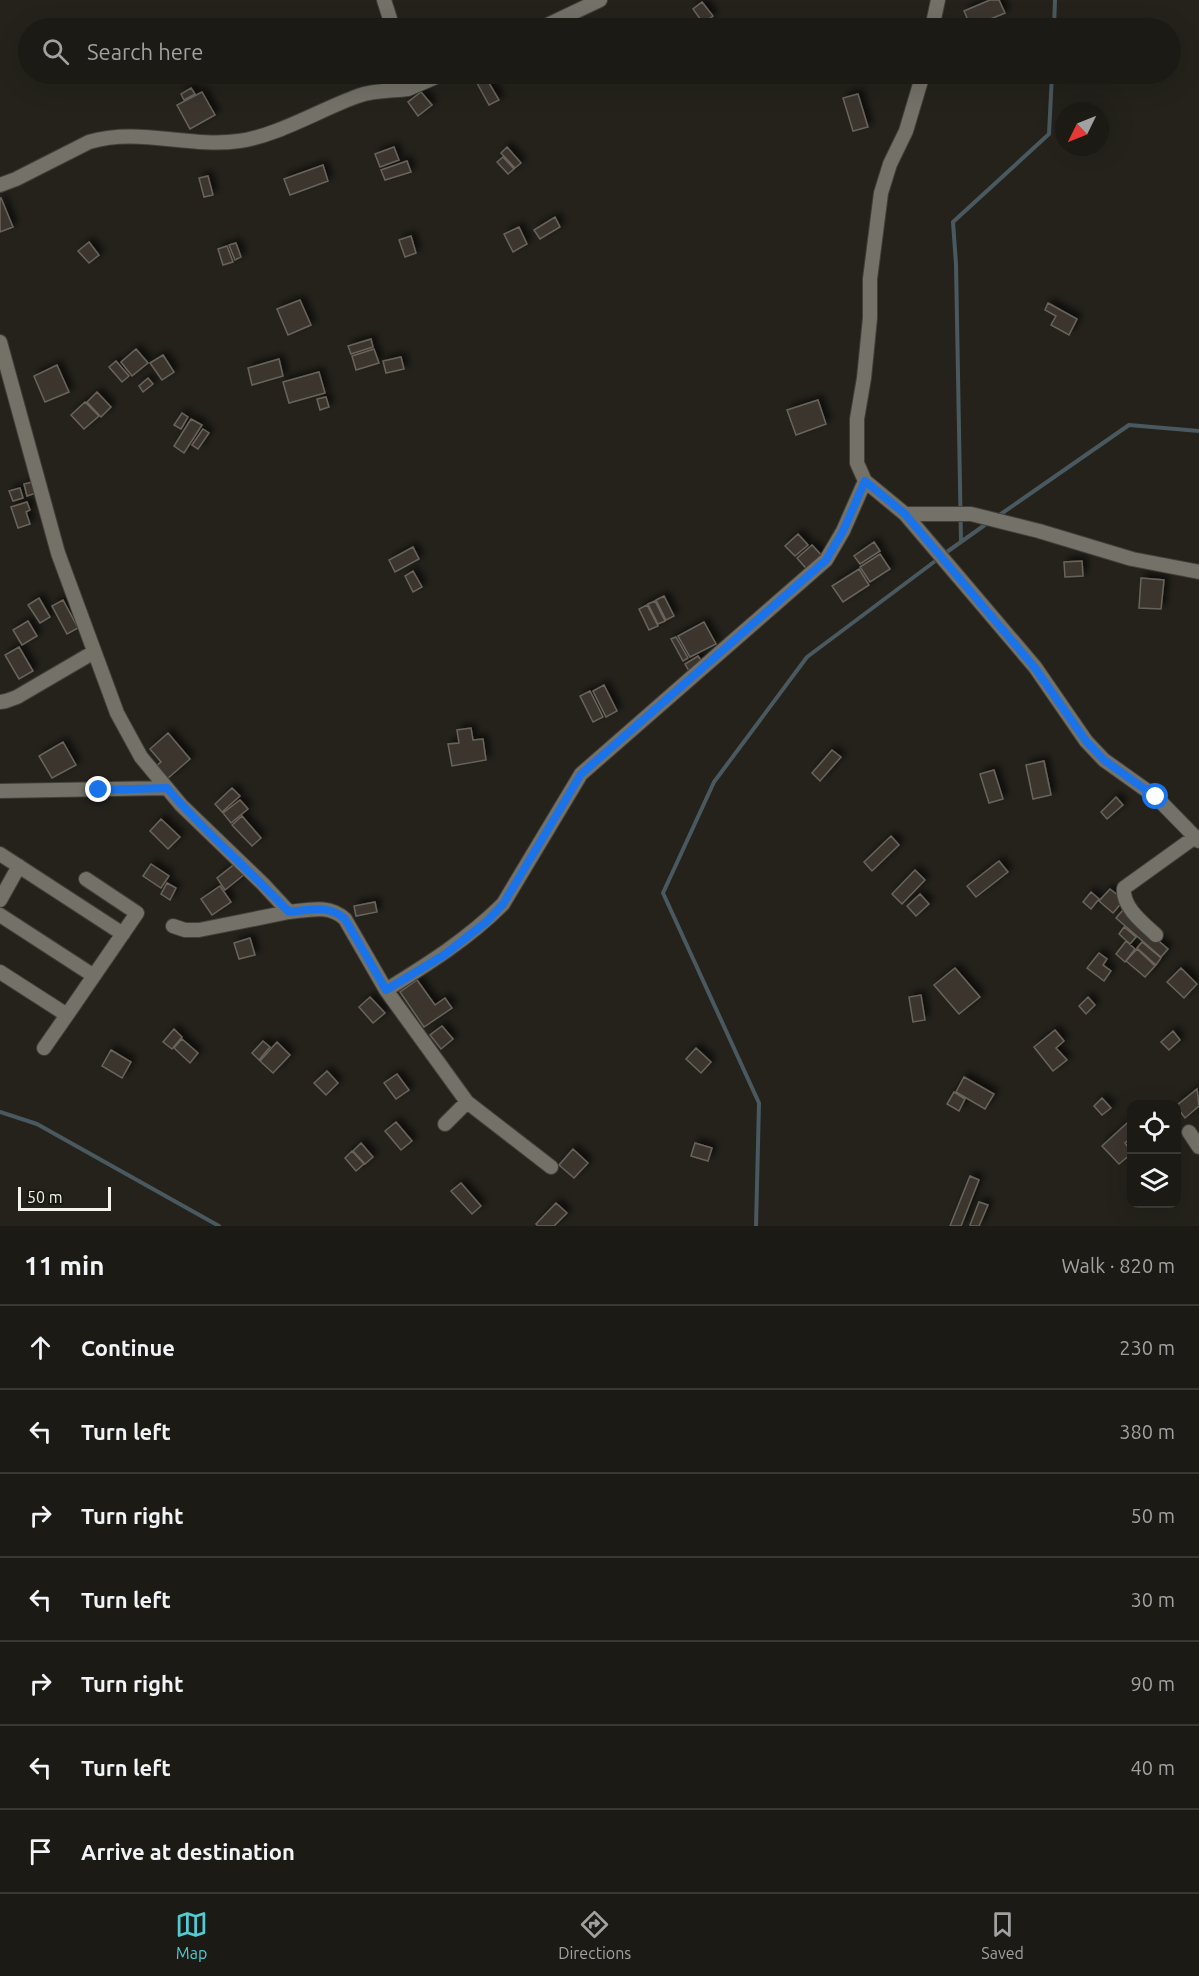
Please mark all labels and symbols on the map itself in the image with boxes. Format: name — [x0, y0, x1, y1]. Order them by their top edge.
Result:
north arrow — [1055, 102, 1109, 156]
route end — [85, 776, 111, 802]
route start — [1142, 783, 1168, 809]
scale bar — [18, 1184, 111, 1212]

